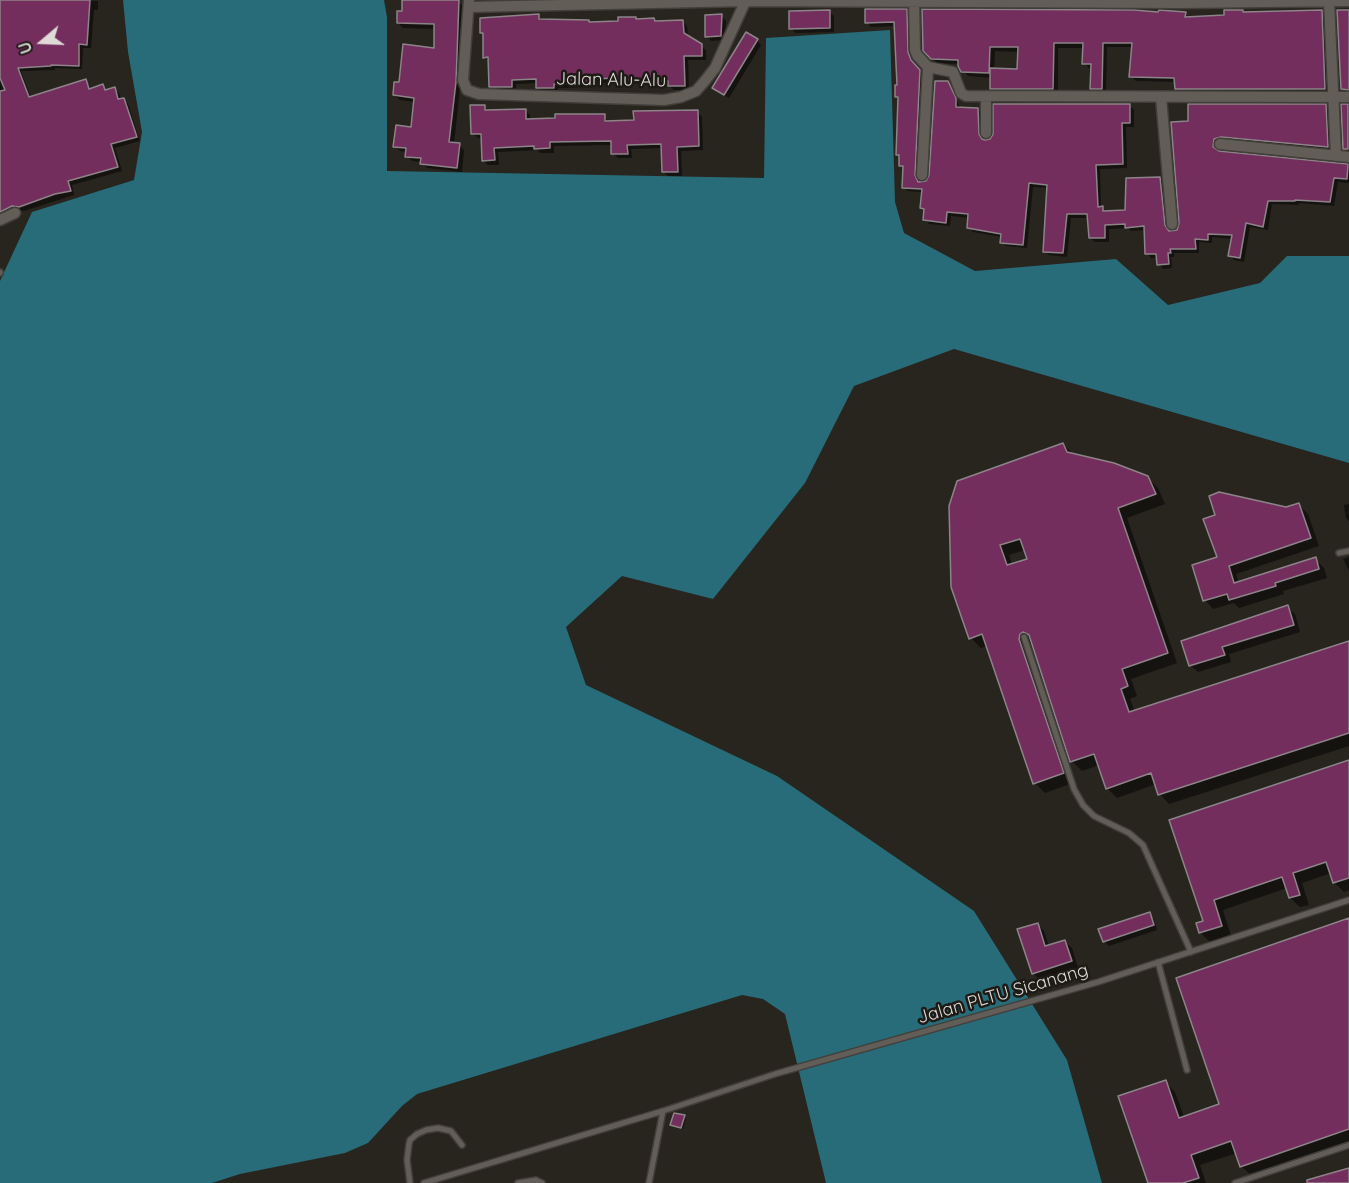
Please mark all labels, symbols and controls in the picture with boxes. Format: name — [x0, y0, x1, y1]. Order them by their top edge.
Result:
north arrow — [12, 12, 72, 72]
text: U — [14, 39, 36, 56]
street label: Jalan Alu-Alu — [556, 68, 666, 92]
street label: Jalan PLTU Sicanang — [915, 959, 1091, 1029]

